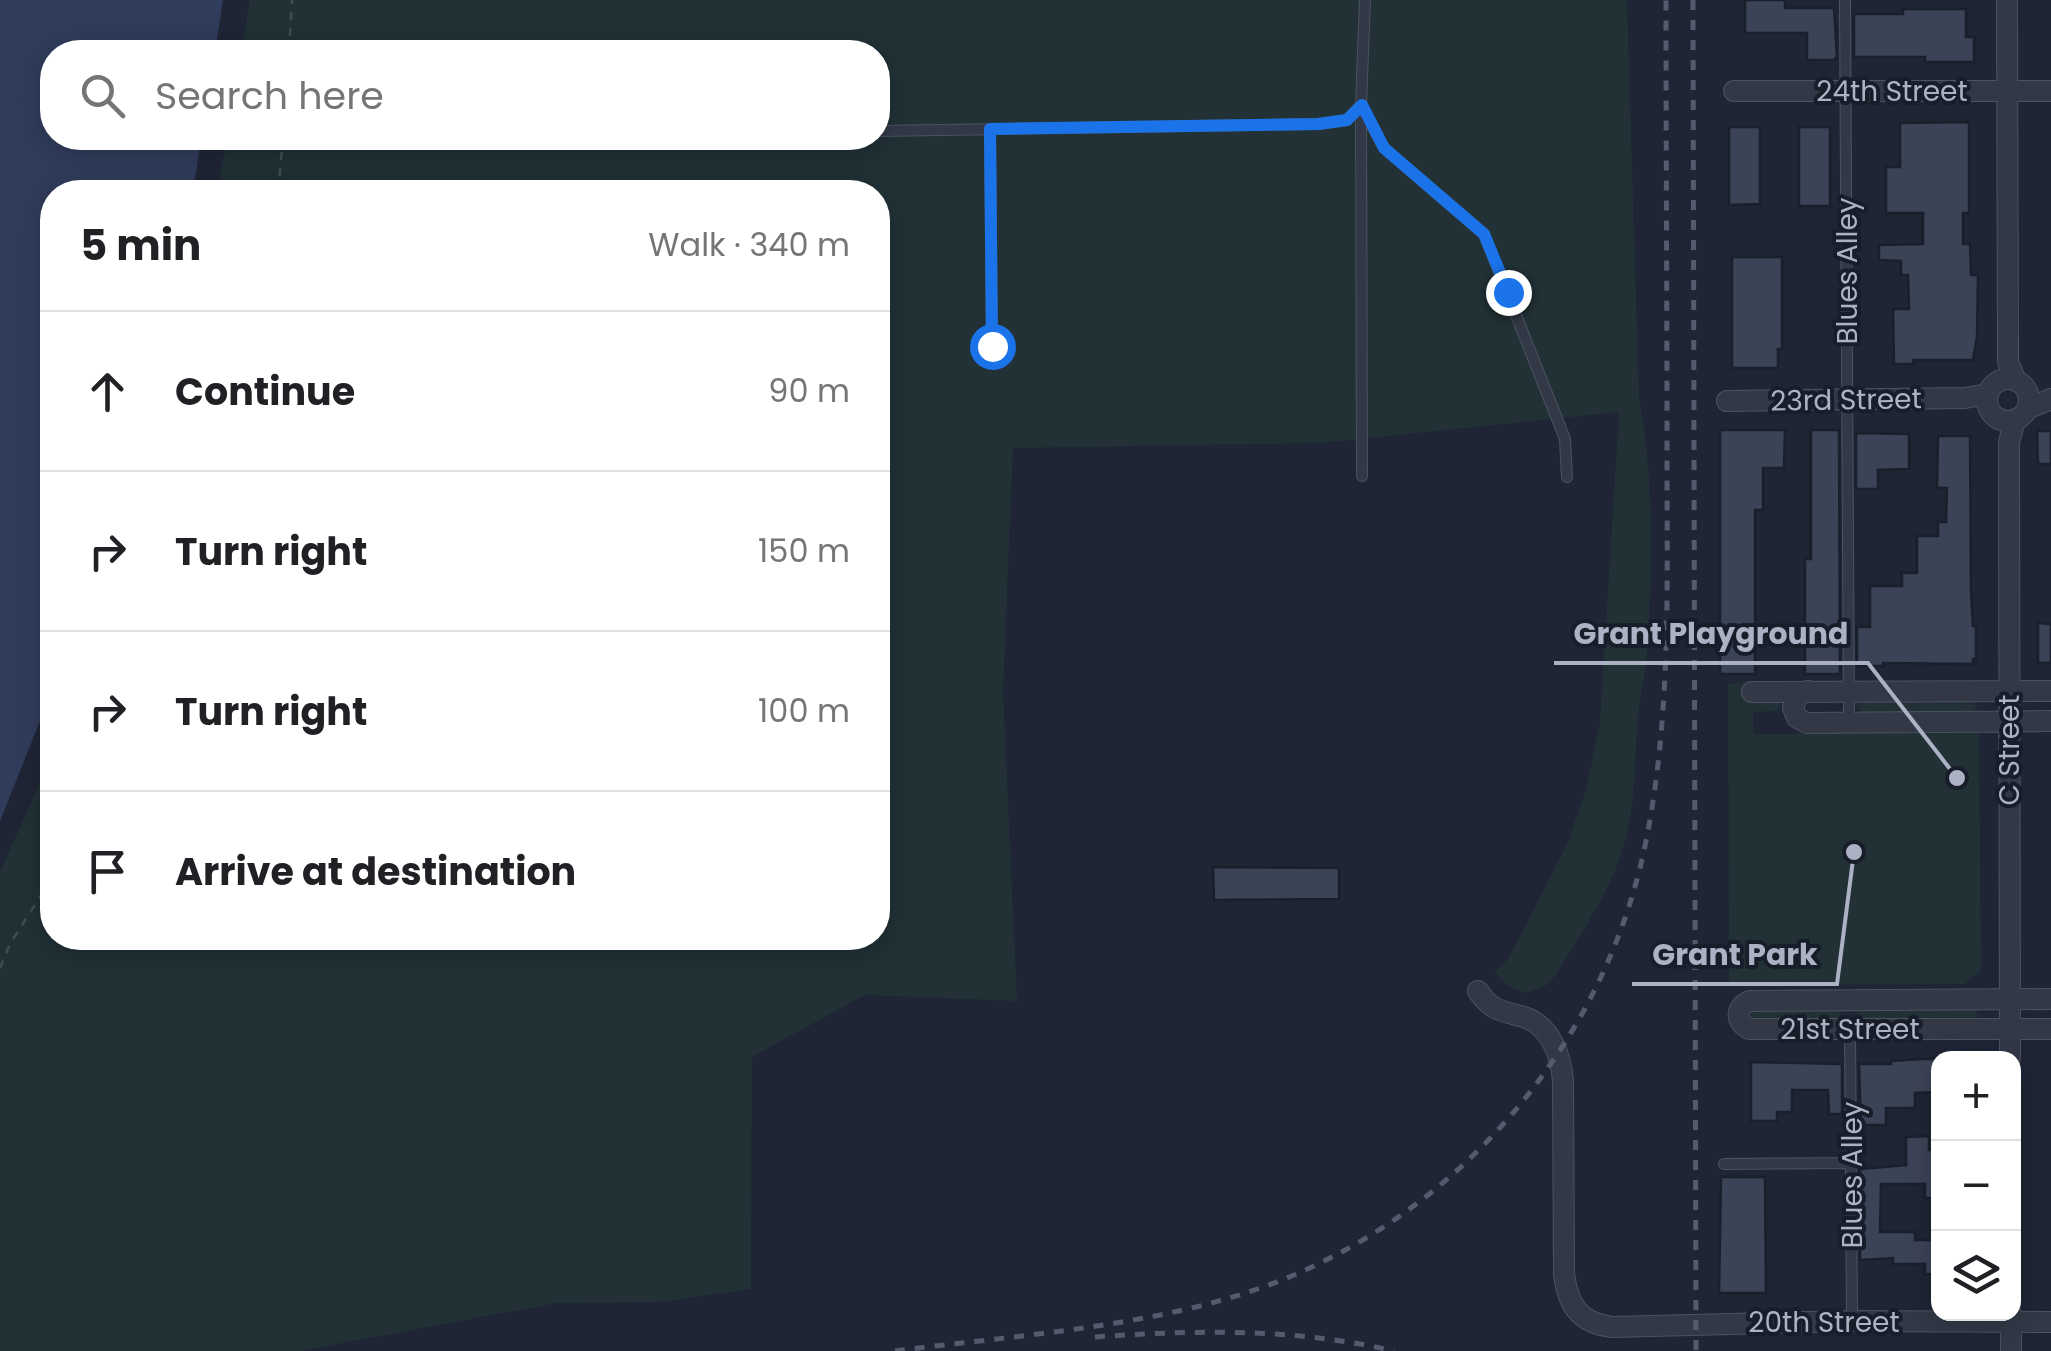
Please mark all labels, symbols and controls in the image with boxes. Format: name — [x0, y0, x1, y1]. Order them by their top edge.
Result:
search box — [40, 40, 890, 150]
icon: search — [75, 68, 130, 123]
text: Search here — [155, 69, 384, 122]
street label: 24th Street — [1816, 72, 1968, 111]
street label: Blues Alley — [1828, 197, 1867, 345]
text: 5 min — [80, 216, 201, 275]
text: Walk · 340 m — [648, 222, 850, 267]
route end — [1486, 270, 1532, 316]
route start — [970, 324, 1016, 370]
icon: ahead — [80, 364, 135, 419]
text: Continue — [175, 365, 355, 418]
text: 90 m — [768, 368, 850, 413]
street label: 23rd Street — [1770, 379, 1922, 421]
icon: right — [80, 524, 135, 579]
text: Turn right — [175, 525, 367, 578]
text: 150 m — [758, 528, 850, 573]
callout: Grant Playground — [1554, 603, 1868, 663]
text: Grant Playground — [1574, 612, 1848, 655]
icon: right — [80, 684, 135, 739]
text: Turn right — [175, 685, 367, 738]
text: 100 m — [758, 688, 850, 733]
street label: C Street — [1990, 694, 2029, 806]
icon: arrive — [80, 844, 135, 899]
text: Arrive at destination — [175, 845, 576, 898]
callout: Grant Park — [1632, 924, 1837, 984]
text: Grant Park — [1652, 933, 1818, 976]
street label: 21st Street — [1780, 1010, 1920, 1049]
map controls — [1931, 1051, 2021, 1321]
button: + — [1931, 1051, 2021, 1141]
street label: Blues Alley — [1833, 1101, 1872, 1249]
button: − — [1931, 1141, 2021, 1231]
button: layers — [1931, 1231, 2021, 1321]
street label: 20th Street — [1748, 1303, 1900, 1342]

